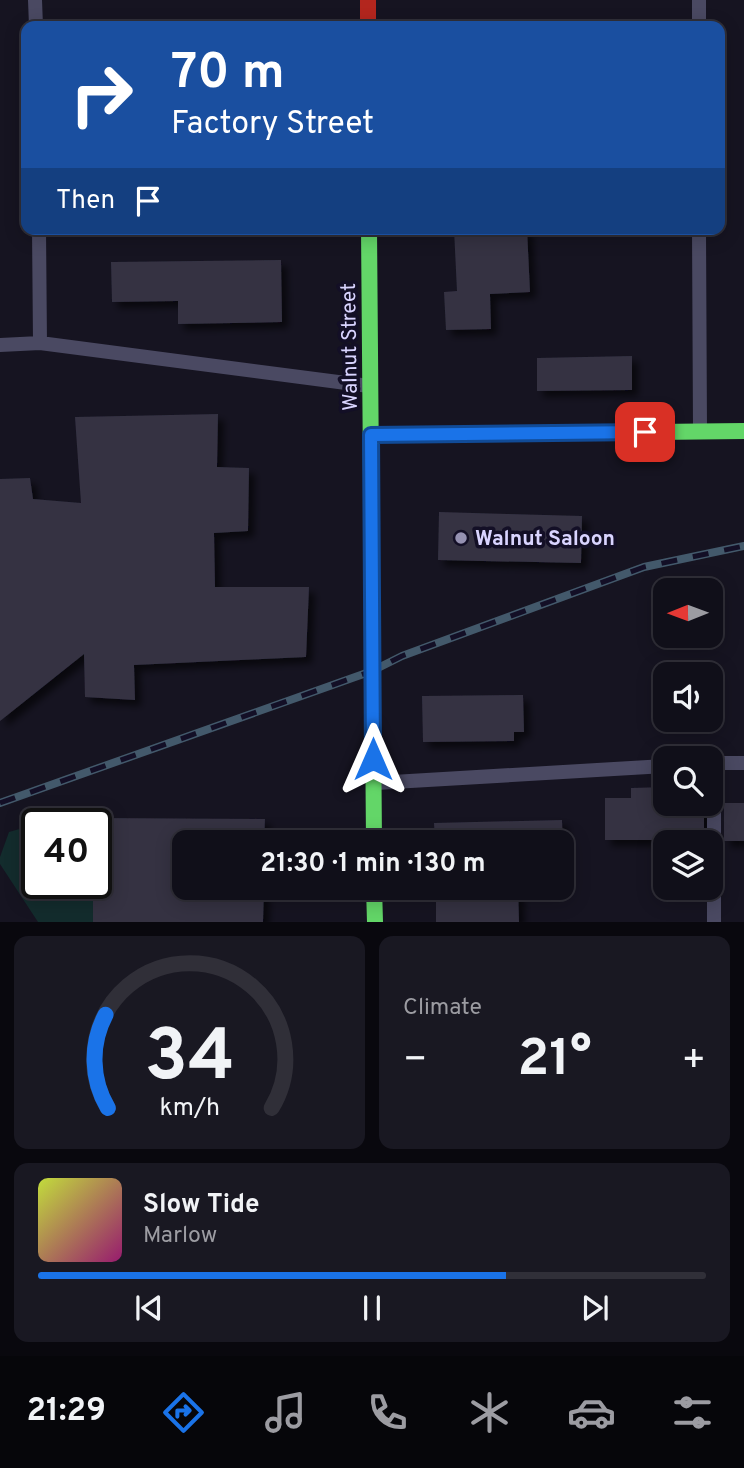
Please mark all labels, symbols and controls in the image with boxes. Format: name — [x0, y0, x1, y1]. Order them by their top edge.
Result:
text: 70 m — [171, 44, 285, 106]
icon: right — [56, 49, 147, 140]
text: Factory Street — [171, 105, 374, 145]
icon: arrive — [129, 182, 167, 220]
text: Then — [56, 185, 115, 218]
street label: Walnut Street — [336, 283, 365, 411]
pin — [615, 402, 675, 462]
icon: arrive — [626, 413, 664, 451]
place label: Walnut Saloon — [475, 526, 615, 553]
marker: Walnut Saloon — [453, 530, 469, 546]
north arrow — [653, 578, 723, 648]
map controls — [653, 578, 723, 900]
button: sound — [653, 662, 723, 732]
position arrow — [336, 722, 410, 796]
button: search — [653, 746, 723, 816]
speed limit sign: 40 — [21, 808, 112, 899]
button: layers — [653, 830, 723, 900]
text: 21:30 · 1 min · 130 m — [260, 848, 486, 881]
text: Climate — [403, 994, 482, 1023]
text: 34 — [144, 1015, 235, 1107]
text: 21° — [517, 1028, 592, 1094]
text: − — [403, 1037, 428, 1086]
text: + — [681, 1037, 706, 1086]
text: km/h — [159, 1093, 220, 1125]
text: Slow Tide — [143, 1189, 260, 1222]
text: Marlow — [143, 1222, 217, 1251]
icon: previous — [130, 1289, 168, 1327]
icon: pause — [353, 1289, 391, 1327]
icon: next — [576, 1289, 614, 1327]
icon: directions — [159, 1388, 208, 1437]
icon: music — [261, 1388, 310, 1437]
icon: phone — [363, 1388, 412, 1437]
icon: climate — [465, 1388, 514, 1437]
icon: car — [567, 1388, 616, 1437]
icon: filters — [668, 1388, 717, 1437]
text: 21:29 — [26, 1392, 106, 1432]

